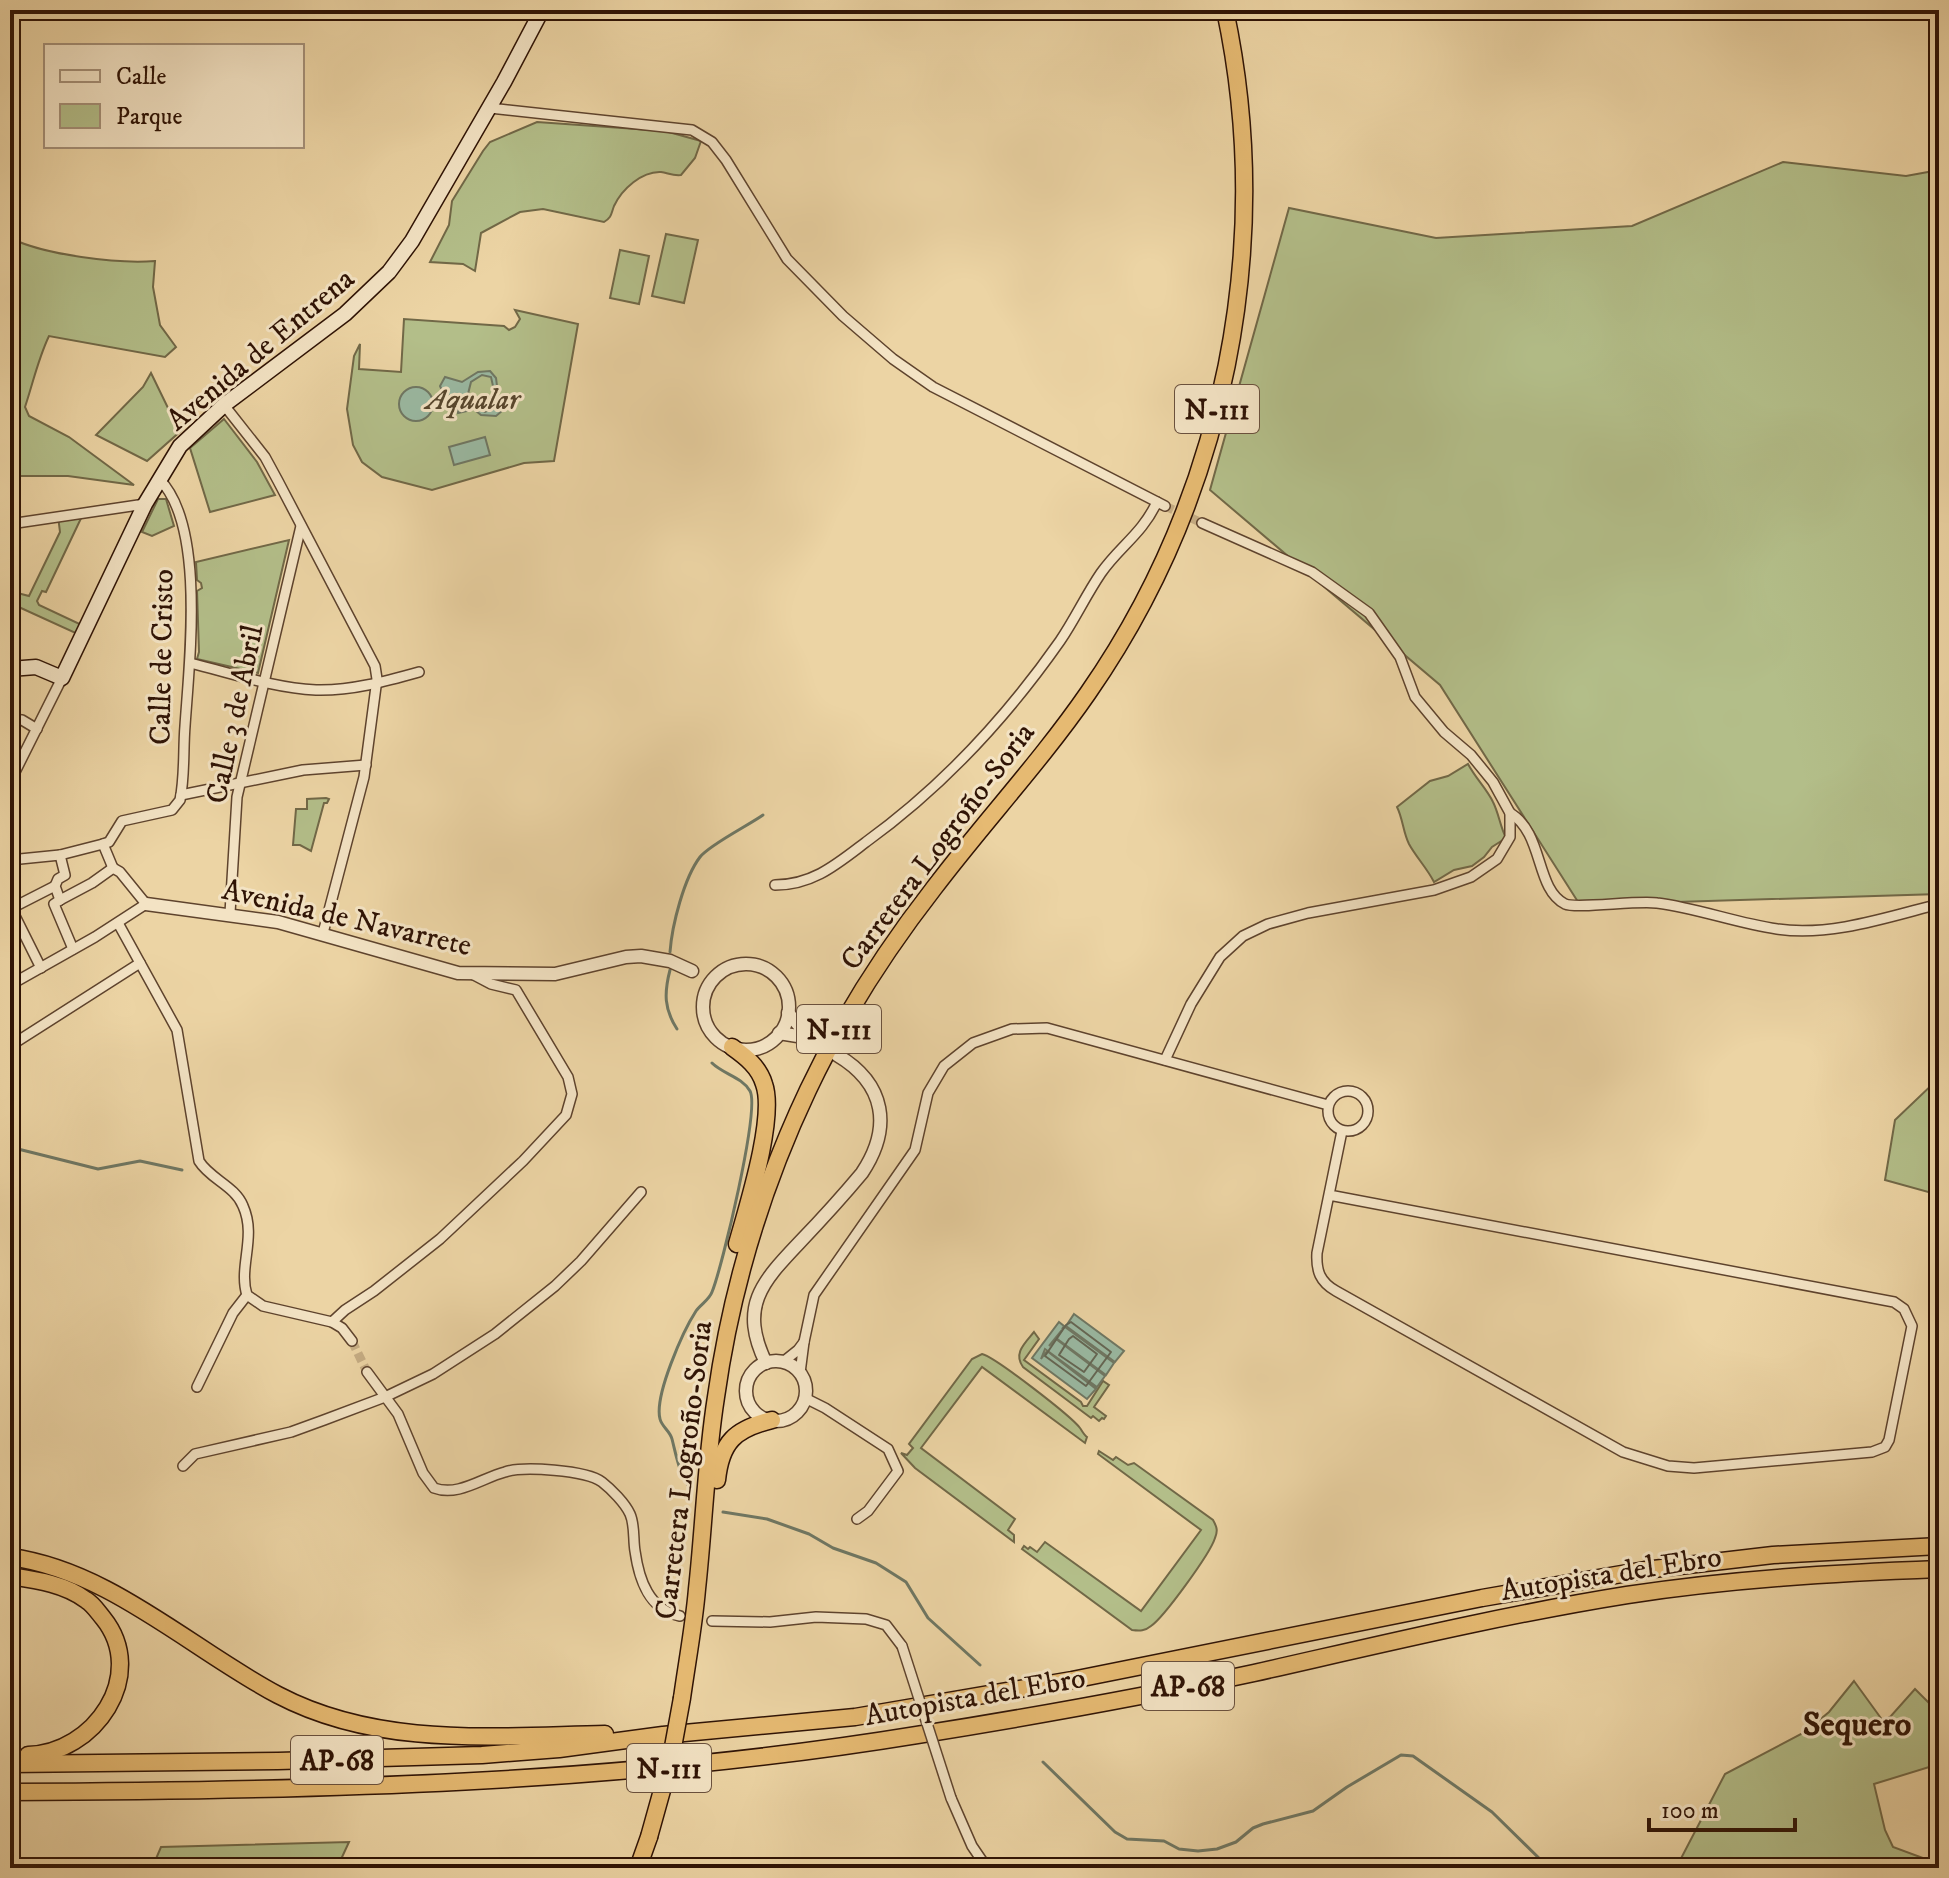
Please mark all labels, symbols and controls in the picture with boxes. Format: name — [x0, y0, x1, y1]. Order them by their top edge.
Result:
legend — [44, 44, 304, 148]
text: Calle — [116, 62, 166, 92]
text: Parque — [116, 102, 182, 132]
street label: Avenida de Entrena — [160, 261, 363, 439]
park label: Aqualar — [423, 382, 522, 419]
road number: N-111 — [1175, 385, 1259, 433]
street label: Calle de Cristo — [142, 569, 183, 745]
street label: Calle 3 de Abril — [198, 622, 272, 807]
street label: Carretera Logroño-Soria — [833, 716, 1044, 978]
street label: Avenida de Navarrete — [218, 872, 475, 965]
road number: N-111 — [797, 1005, 881, 1053]
street label: Carretera Logroño-Soria — [648, 1319, 721, 1622]
street label: Autopista del Ebro — [1498, 1539, 1724, 1610]
street label: Autopista del Ebro — [862, 1660, 1088, 1735]
road number: AP-68 — [1142, 1662, 1234, 1710]
district label: Sequero — [1803, 1704, 1911, 1746]
road number: AP-68 — [291, 1736, 383, 1784]
road number: N-111 — [627, 1744, 711, 1792]
scale bar — [1649, 1782, 1795, 1832]
text: 100 m — [1661, 1796, 1719, 1826]

